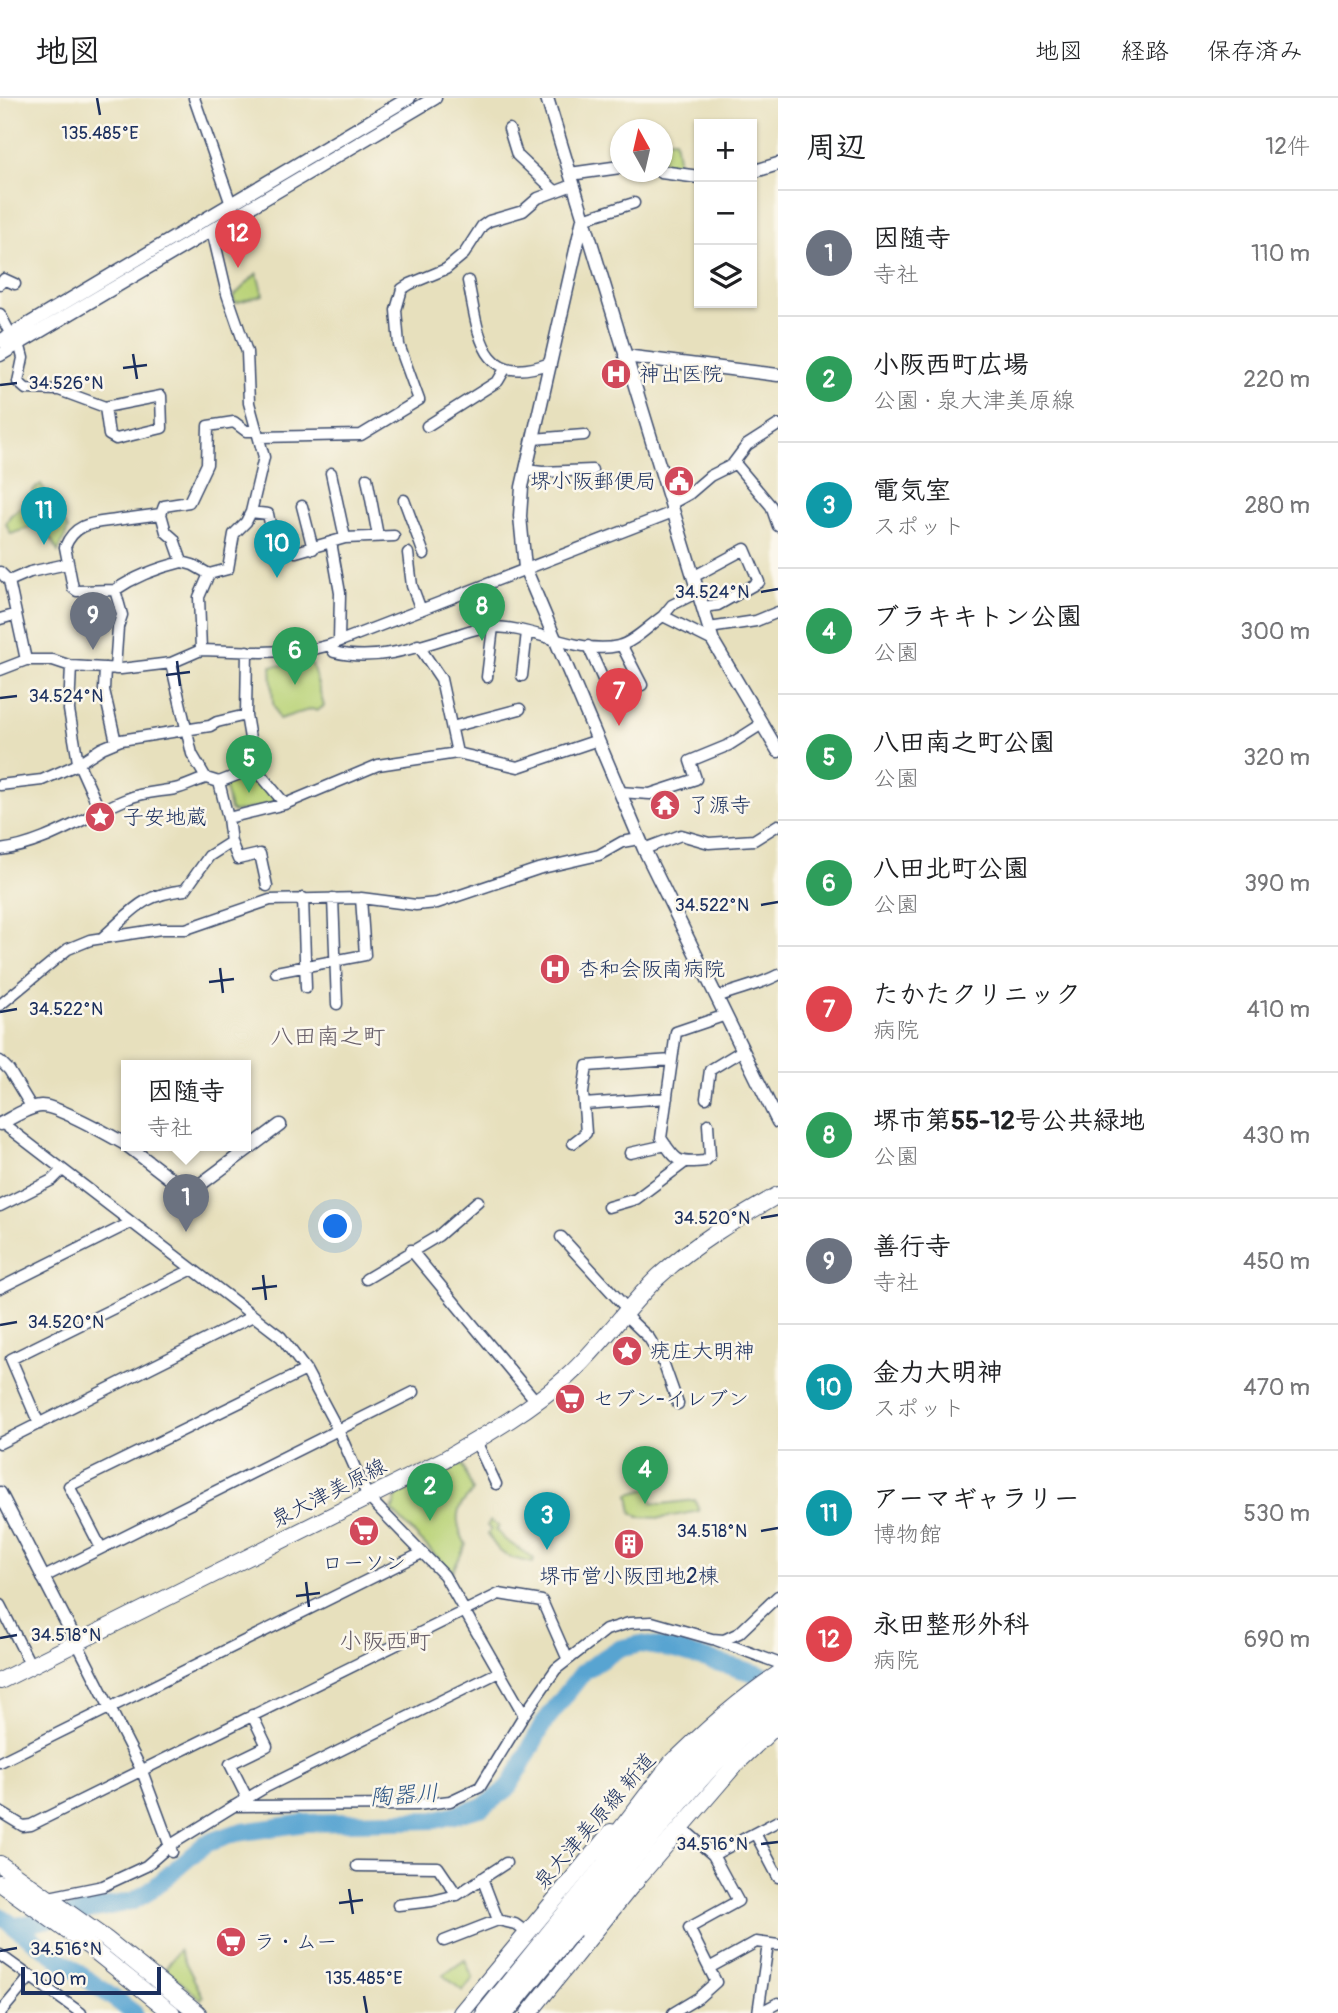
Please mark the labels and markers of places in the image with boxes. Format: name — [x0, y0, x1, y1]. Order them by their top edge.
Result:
pin: 12 — [215, 210, 261, 268]
hospital icon: 神出医院 — [599, 357, 633, 391]
place label: 神出医院 — [639, 361, 723, 388]
public building icon: 堺小阪郵便局 — [662, 464, 696, 498]
place label: 堺小阪郵便局 — [530, 468, 656, 495]
pin: 11 — [21, 487, 67, 545]
pin: 10 — [254, 520, 300, 578]
pin: 8 — [459, 583, 505, 641]
pin: 9 — [70, 592, 116, 650]
pin: 6 — [272, 627, 318, 685]
pin: 7 — [596, 668, 642, 726]
pin: 5 — [226, 735, 272, 793]
temple icon: 了源寺 — [648, 788, 682, 822]
place label: 了源寺 — [688, 792, 751, 819]
place icon: 子安地蔵 — [83, 800, 117, 834]
place label: 子安地蔵 — [123, 804, 207, 831]
hospital icon: 杏和会阪南病院 — [538, 952, 572, 986]
place label: 杏和会阪南病院 — [578, 956, 725, 983]
pin: 1 — [163, 1174, 209, 1232]
place icon: 疣庄大明神 — [610, 1334, 644, 1368]
place label: 疣庄大明神 — [650, 1338, 755, 1365]
supermarket icon: セブン-イレブン — [553, 1382, 587, 1416]
place label: セブン-イレブン — [593, 1386, 749, 1413]
pin: 4 — [622, 1446, 668, 1504]
pin: 2 — [407, 1463, 453, 1521]
pin: 3 — [524, 1492, 570, 1550]
supermarket icon: ローソン — [347, 1514, 381, 1548]
building icon: 堺市営小阪団地2棟 — [612, 1527, 646, 1561]
place label: ローソン — [322, 1550, 406, 1577]
place label: 堺市営小阪団地2棟 — [539, 1563, 719, 1590]
supermarket icon: ラ・ムー — [214, 1925, 248, 1959]
place label: ラ・ムー — [254, 1929, 337, 1956]

